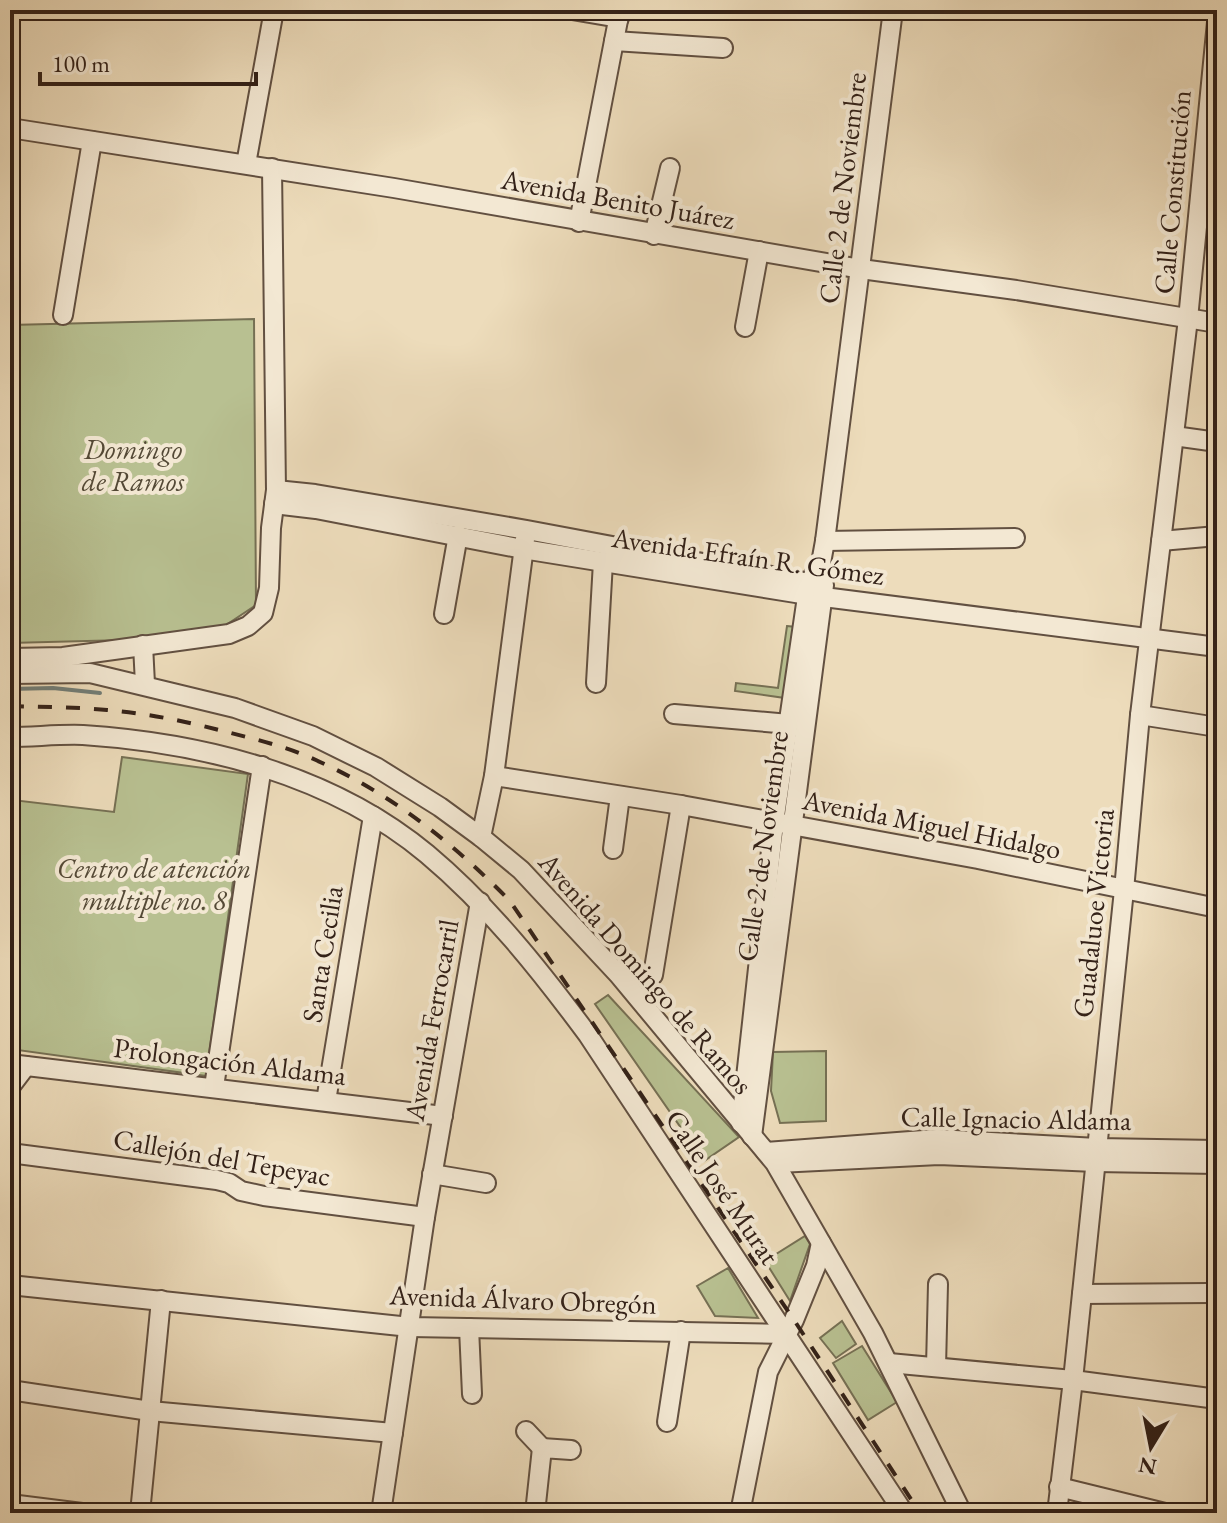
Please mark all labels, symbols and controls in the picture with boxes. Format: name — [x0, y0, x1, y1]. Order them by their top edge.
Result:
scale bar — [40, 36, 256, 86]
text: 100 m — [52, 48, 110, 79]
street label: Calle 2 de Noviembre — [810, 70, 874, 306]
street label: Calle Constitución — [1145, 88, 1199, 296]
street label: Avenida Benito Juárez — [498, 161, 738, 237]
park label: Domingo de Ramos — [82, 431, 185, 499]
street label: Avenida Efraín R. Gómez — [609, 519, 887, 593]
street label: Calle 2 de Noviembre — [728, 728, 796, 964]
street label: Avenida Miguel Hidalgo — [799, 781, 1064, 867]
street label: Guadaluoe Victoria — [1064, 806, 1122, 1019]
street label: Avenida Domingo de Ramos — [530, 844, 761, 1101]
park label: Centro de atención multiple no. 8 — [57, 850, 251, 918]
street label: Santa Cecilia — [293, 882, 351, 1025]
street label: Avenida Ferrocarril — [395, 916, 466, 1125]
street label: Prolongación Aldama — [112, 1029, 349, 1093]
street label: Calle Ignacio Aldama — [900, 1098, 1133, 1138]
street label: Calle José Murat — [658, 1103, 788, 1272]
street label: Callejón del Tepeyac — [111, 1120, 333, 1194]
street label: Avenida Álvaro Obregón — [388, 1276, 657, 1322]
north arrow — [1111, 1407, 1191, 1487]
text: N — [1136, 1450, 1159, 1482]

